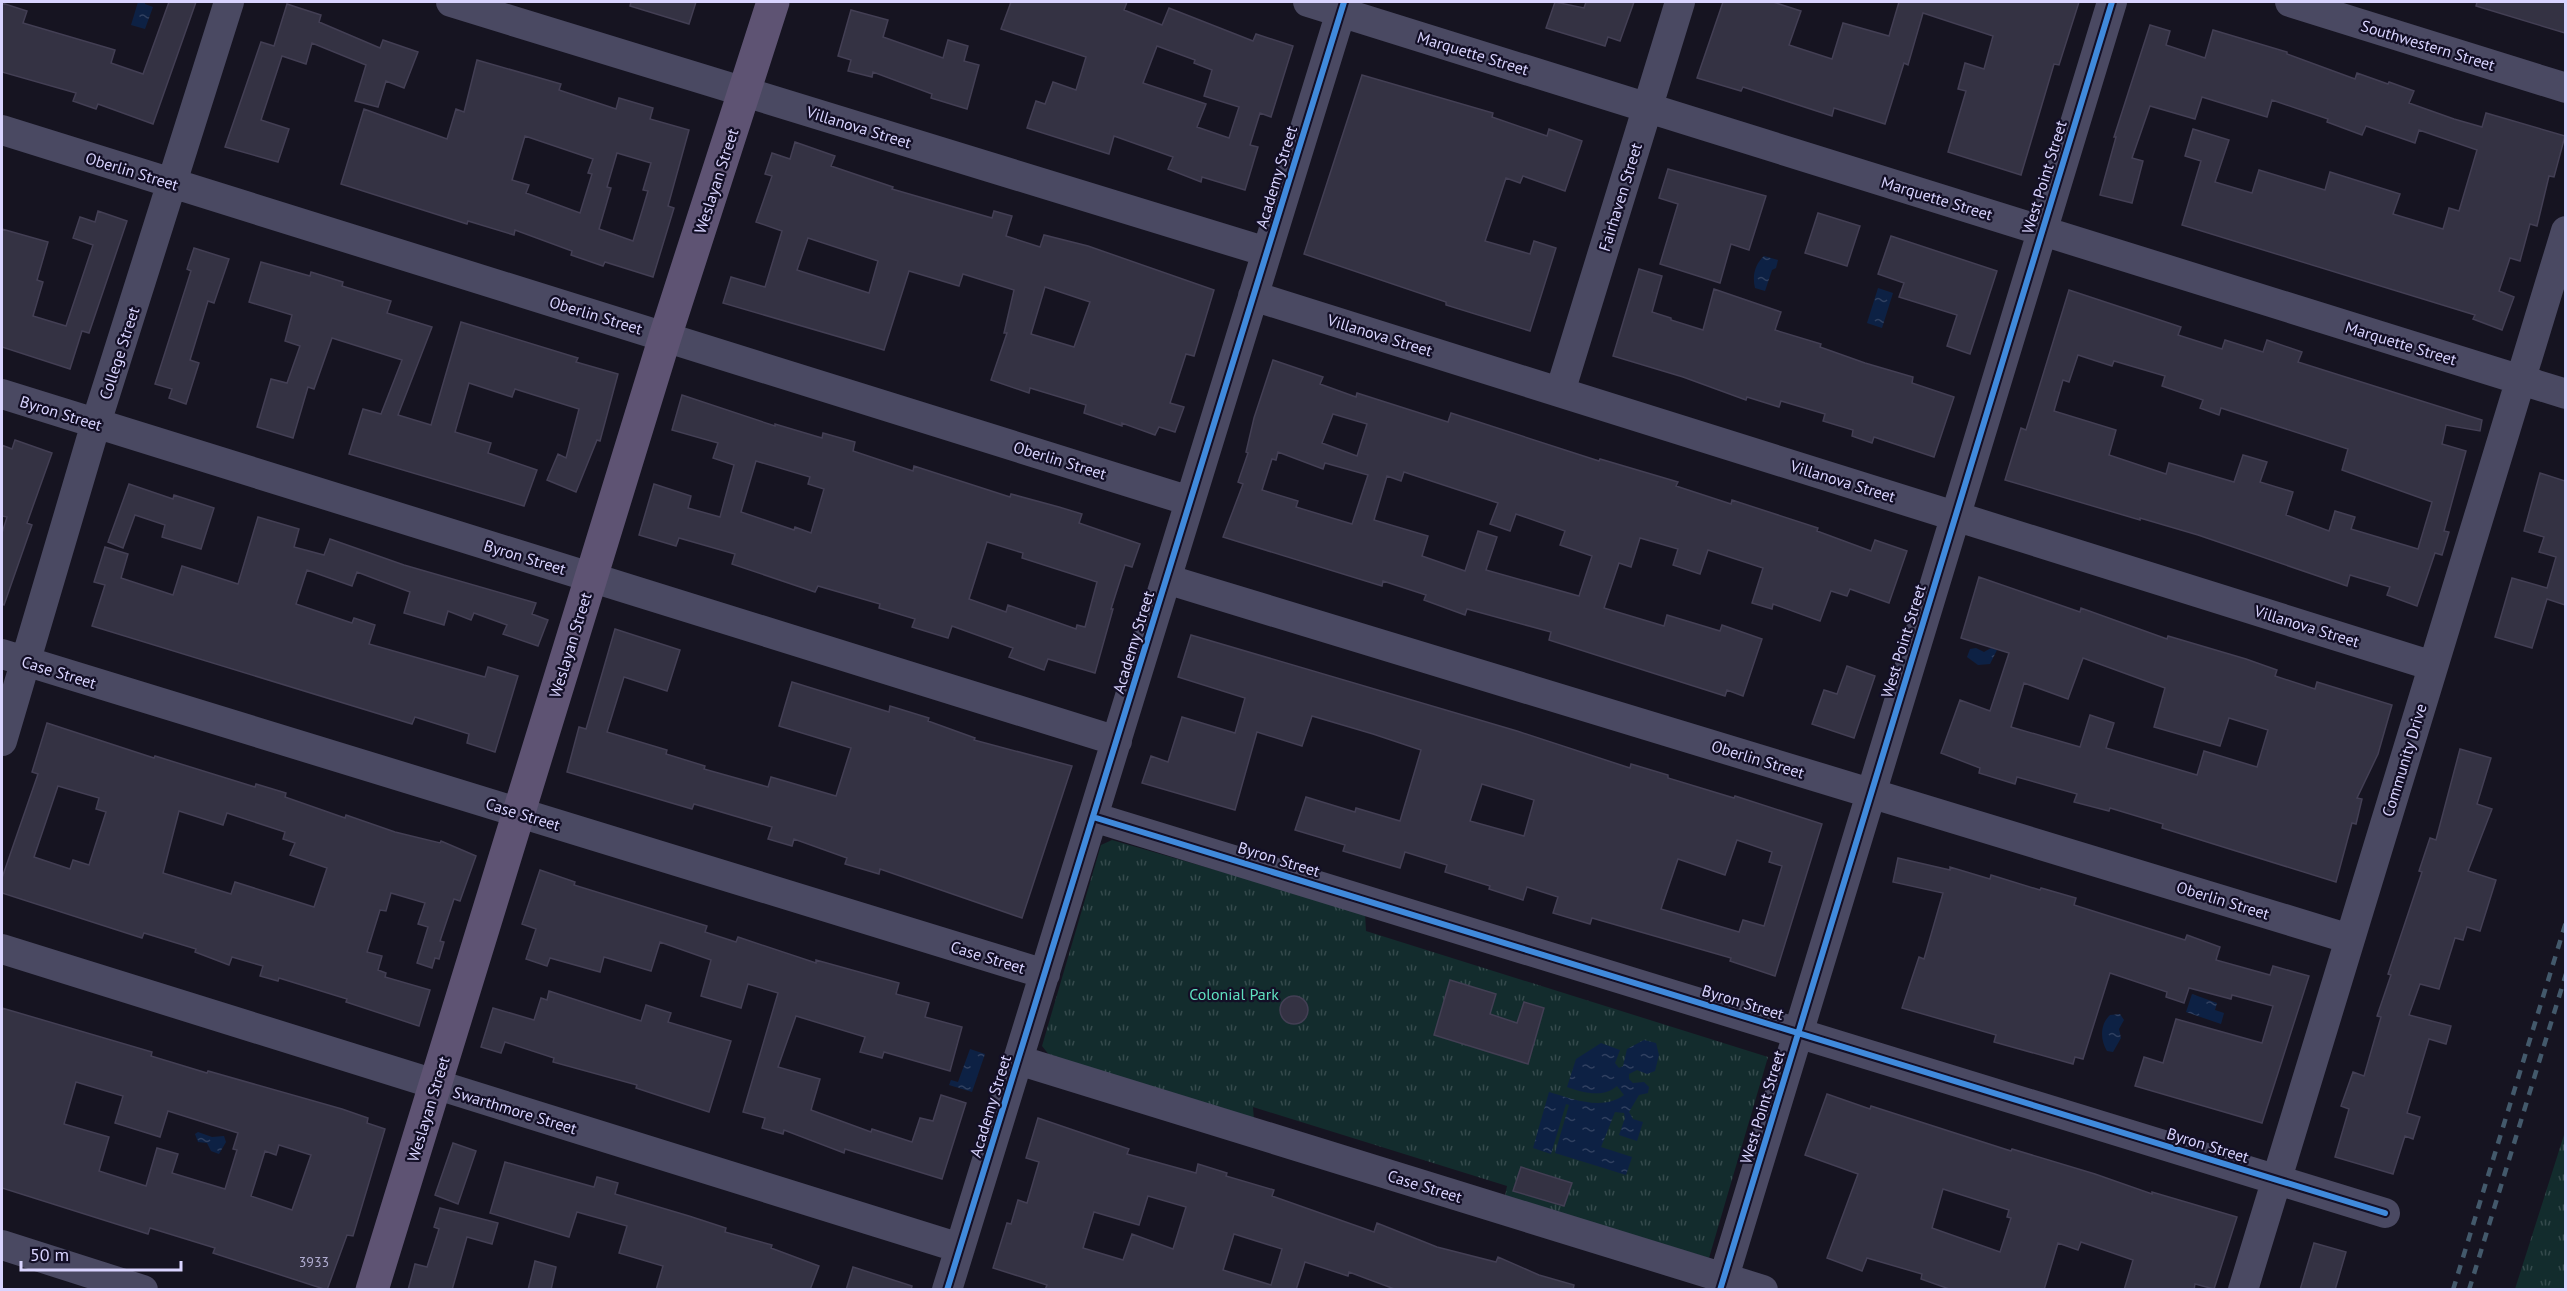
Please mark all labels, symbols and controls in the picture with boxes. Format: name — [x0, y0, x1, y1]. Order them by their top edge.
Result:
street label: Southwestern Street — [2359, 15, 2498, 75]
street label: Marquette Street — [1415, 27, 1532, 80]
street label: Villanova Street — [803, 101, 914, 153]
street label: West Point Street — [2017, 117, 2071, 236]
street label: Academy Street — [1251, 123, 1301, 231]
street label: Weslayan Street — [690, 125, 743, 236]
street label: Fairhaven Street — [1594, 140, 1646, 254]
street label: Oberlin Street — [83, 147, 181, 195]
street label: Marquette Street — [1879, 172, 1996, 225]
street label: Oberlin Street — [547, 291, 645, 339]
street label: College Street — [95, 304, 144, 402]
street label: Villanova Street — [1324, 309, 1435, 361]
street label: Marquette Street — [2343, 317, 2460, 370]
street label: Byron Street — [18, 391, 105, 435]
street label: Oberlin Street — [1011, 436, 1109, 484]
street label: Villanova Street — [1787, 455, 1898, 507]
street label: Byron Street — [482, 535, 569, 579]
street label: West Point Street — [1876, 581, 1930, 700]
street label: Academy Street — [1108, 588, 1158, 696]
street label: Weslayan Street — [544, 589, 596, 700]
street label: Villanova Street — [2251, 600, 2362, 652]
street label: Case Street — [19, 651, 99, 693]
street label: Community Drive — [2377, 701, 2431, 819]
street label: Oberlin Street — [1709, 735, 1807, 783]
street label: Case Street — [483, 793, 563, 835]
street label: Byron Street — [1236, 837, 1323, 881]
street label: Oberlin Street — [2174, 876, 2272, 924]
street label: Case Street — [948, 936, 1028, 978]
street label: Byron Street — [1700, 980, 1787, 1024]
park label: Colonial Park — [1189, 984, 1279, 1004]
street label: West Point Street — [1735, 1047, 1789, 1166]
street label: Academy Street — [965, 1052, 1015, 1160]
street label: Weslayan Street — [402, 1053, 454, 1164]
street label: Swarthmore Street — [451, 1082, 580, 1139]
street label: Byron Street — [2165, 1123, 2252, 1167]
street label: Case Street — [1385, 1165, 1465, 1207]
scale bar — [21, 1234, 182, 1272]
text: 50 m — [30, 1243, 69, 1266]
house number: 3933 — [299, 1253, 329, 1271]

